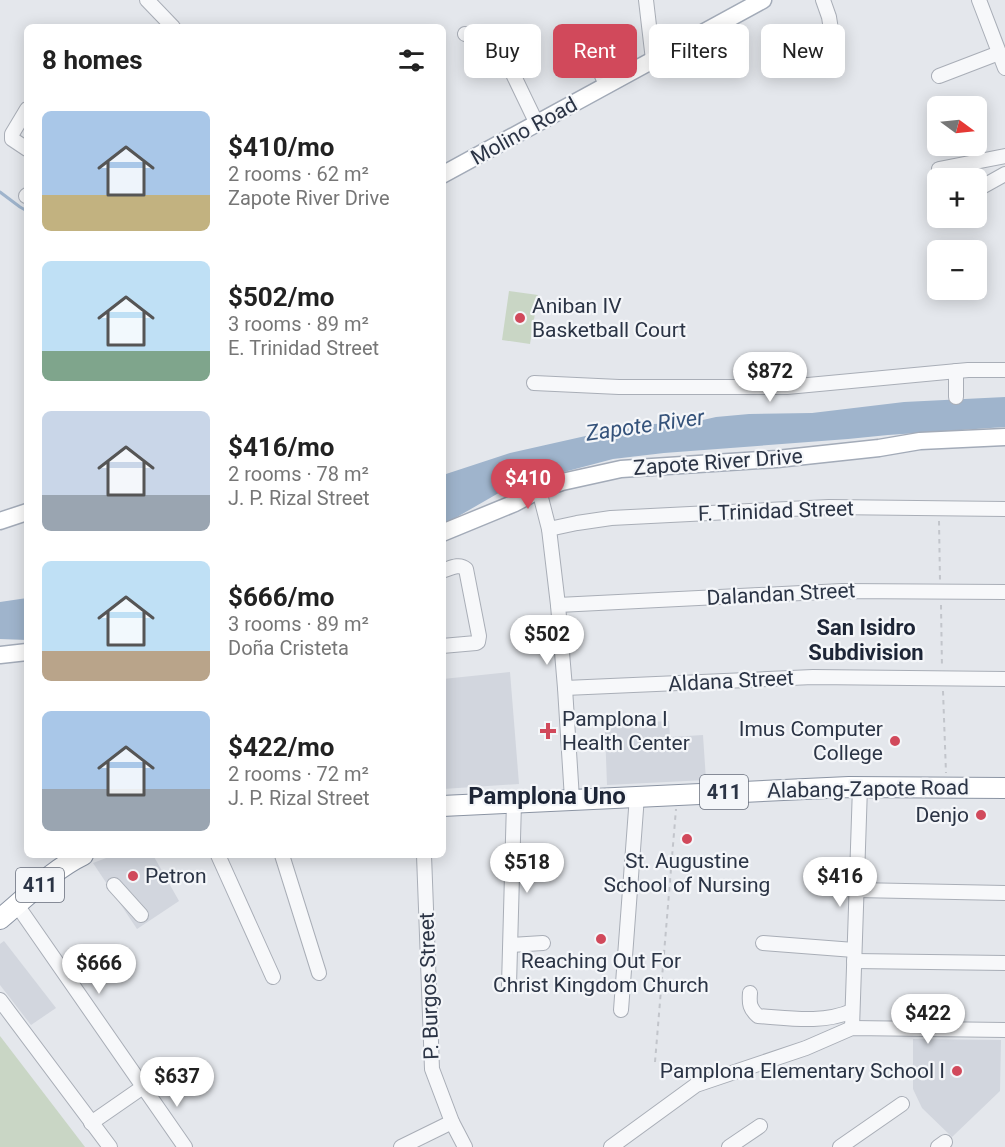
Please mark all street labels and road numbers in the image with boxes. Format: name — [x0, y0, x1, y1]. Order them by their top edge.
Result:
street label: Molino Road — [467, 92, 581, 170]
street label: Zapote River Drive — [633, 444, 803, 480]
street label: F. Trinidad Street — [698, 496, 854, 526]
street label: Dalandan Street — [706, 578, 856, 610]
street label: Aldana Street — [668, 666, 795, 696]
road number: 411 — [700, 775, 748, 809]
street label: Alabang-Zapote Road — [767, 775, 969, 803]
road number: 411 — [16, 868, 64, 902]
street label: P. Burgos Street — [414, 912, 444, 1060]

